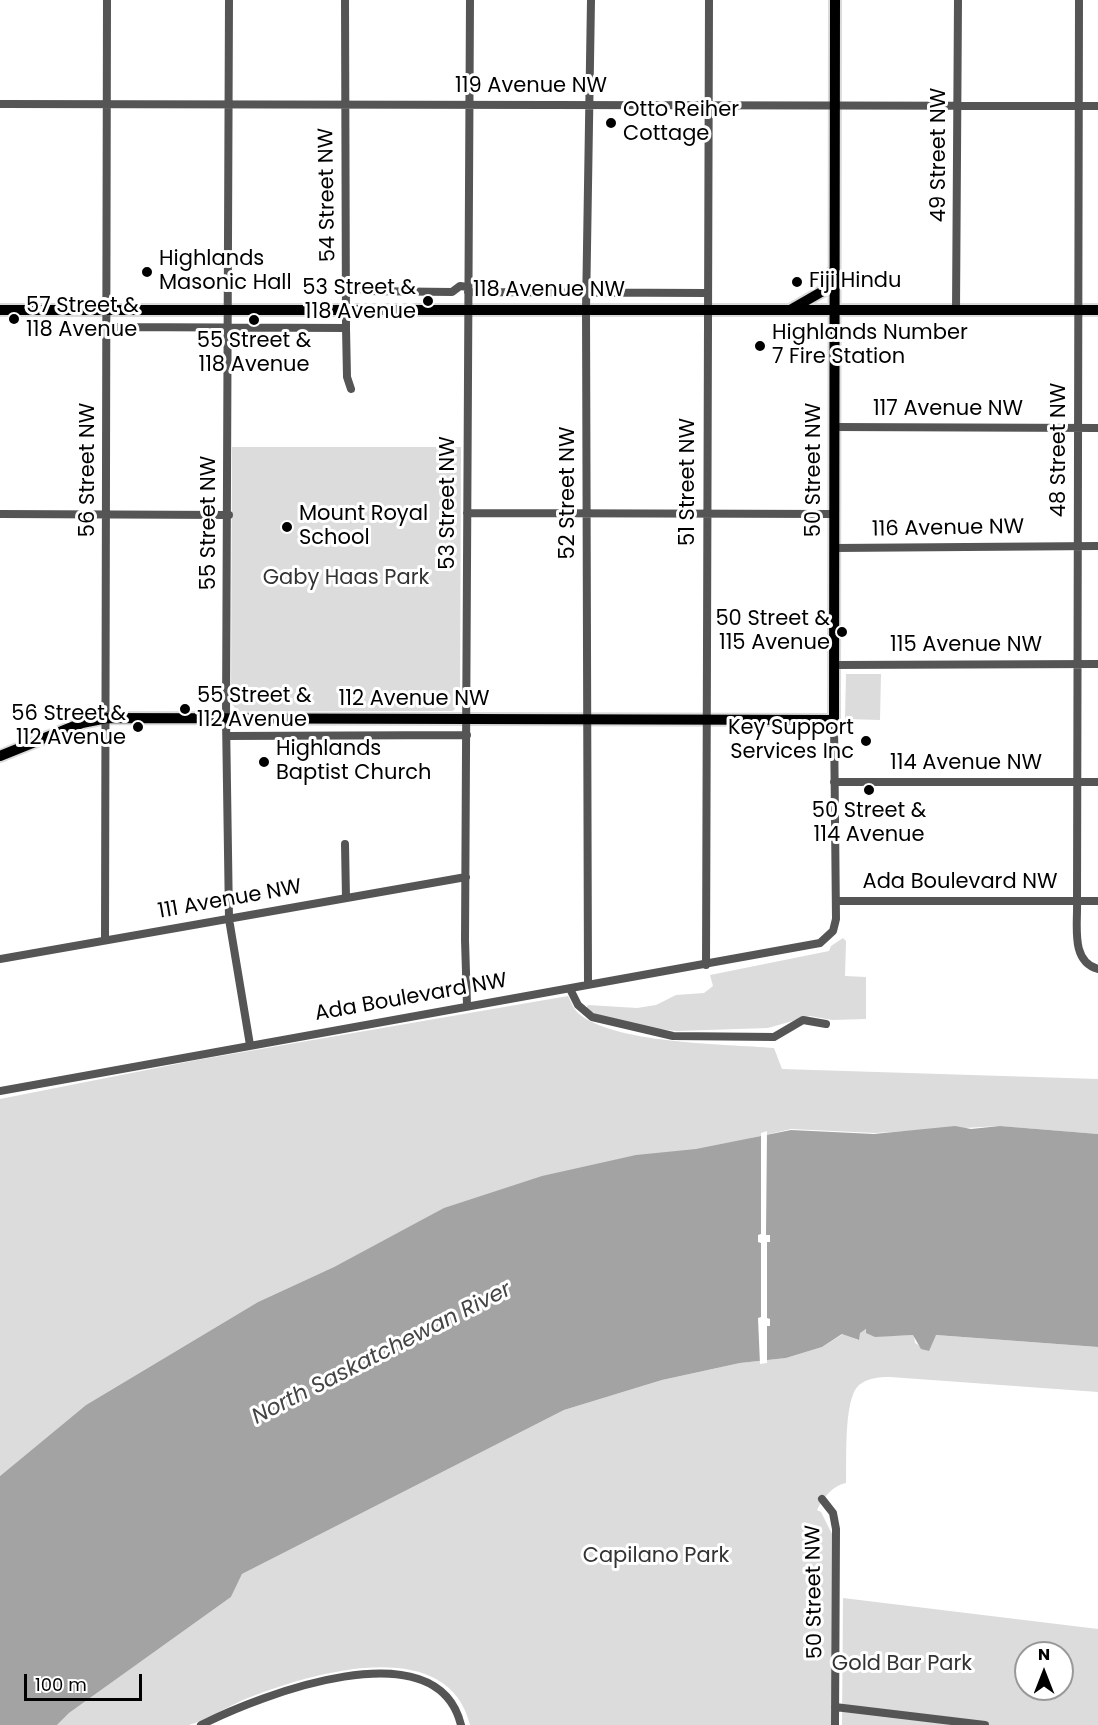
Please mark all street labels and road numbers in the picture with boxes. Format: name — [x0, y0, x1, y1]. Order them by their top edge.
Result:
street label: 119 Avenue NW — [455, 74, 607, 100]
street label: 49 Street NW — [927, 88, 953, 222]
street label: 54 Street NW — [314, 128, 342, 262]
street label: 118 Avenue NW — [473, 278, 625, 304]
street label: 48 Street NW — [1047, 383, 1073, 517]
street label: 117 Avenue NW — [873, 397, 1023, 423]
street label: 56 Street NW — [76, 403, 102, 537]
street label: 50 Street NW — [802, 403, 828, 537]
street label: 51 Street NW — [676, 418, 702, 546]
street label: 52 Street NW — [556, 426, 582, 560]
street label: 53 Street NW — [436, 436, 462, 570]
street label: 55 Street NW — [197, 456, 223, 590]
street label: 116 Avenue NW — [872, 515, 1024, 543]
street label: 115 Avenue NW — [890, 633, 1042, 659]
street label: 112 Avenue NW — [339, 687, 489, 713]
street label: 114 Avenue NW — [890, 751, 1042, 777]
street label: Ada Boulevard NW — [863, 870, 1057, 896]
street label: 111 Avenue NW — [156, 875, 304, 925]
street label: Ada Boulevard NW — [313, 969, 509, 1027]
street label: 50 Street NW — [801, 1525, 829, 1659]

